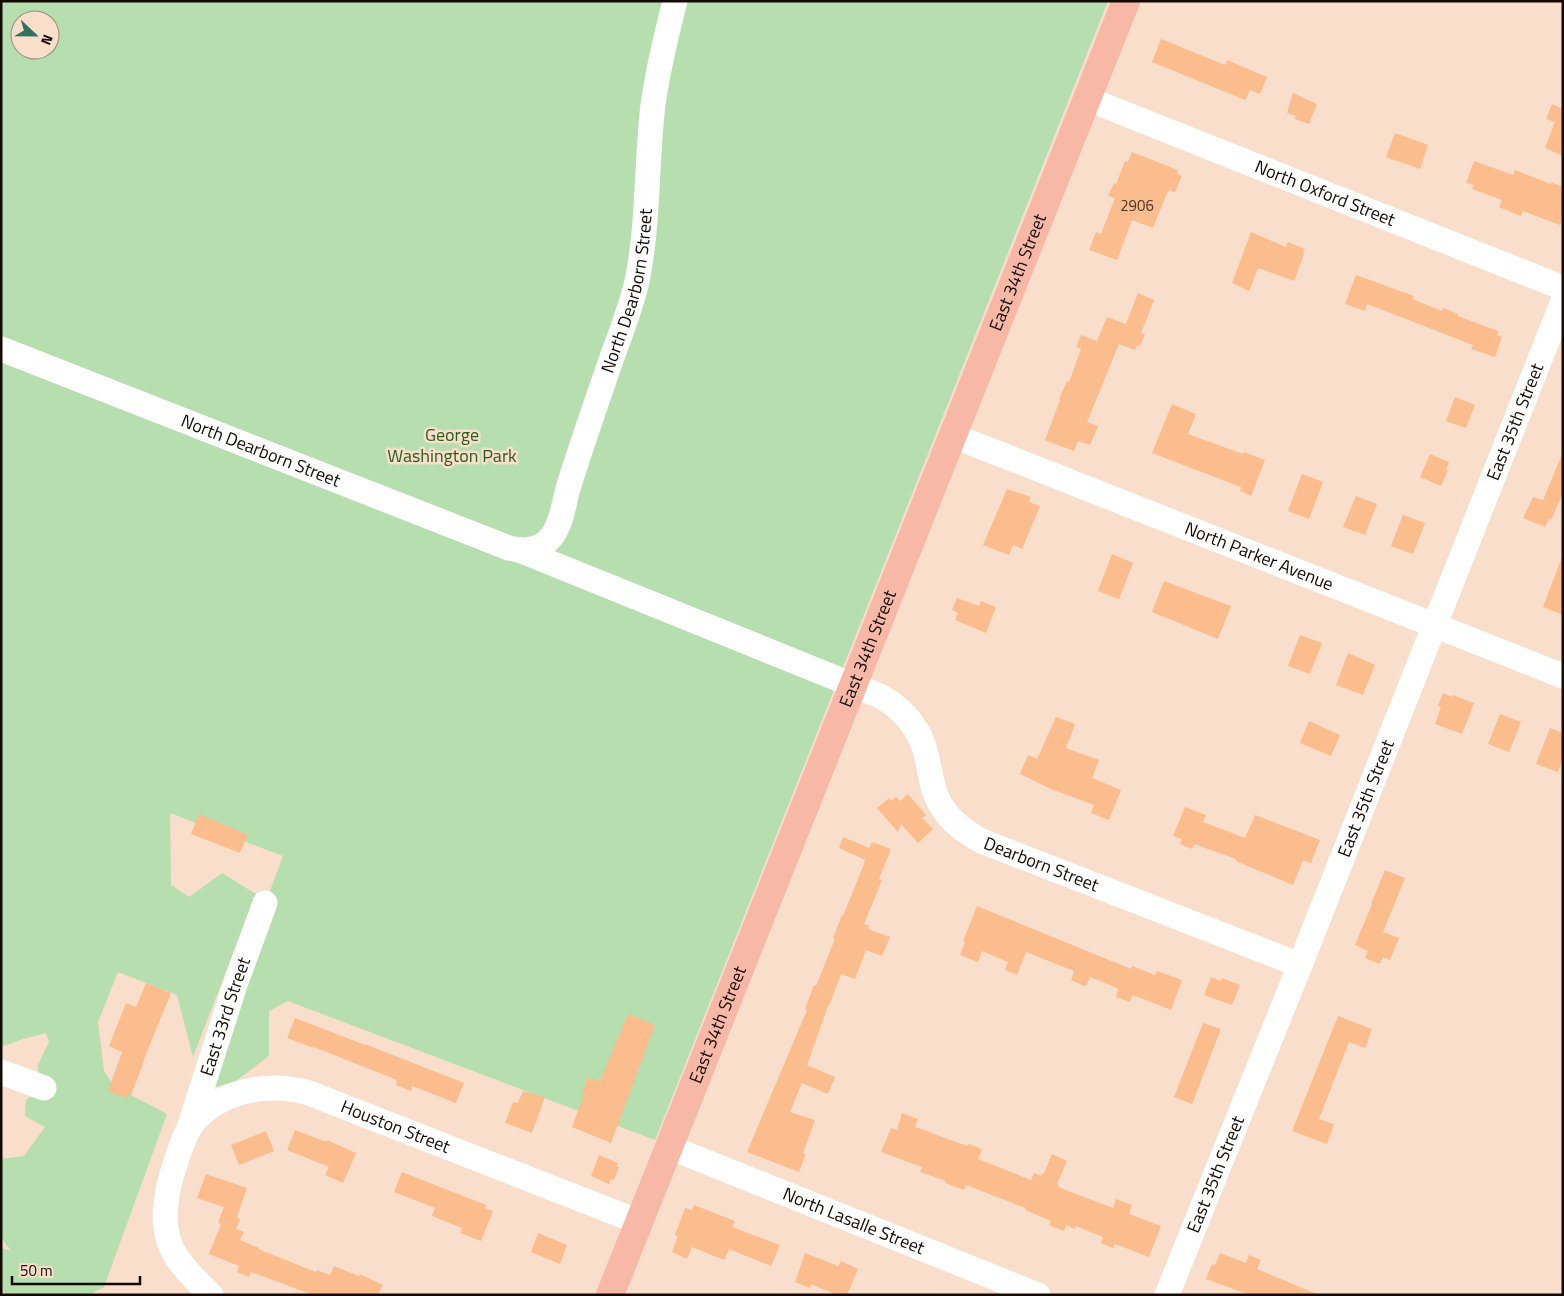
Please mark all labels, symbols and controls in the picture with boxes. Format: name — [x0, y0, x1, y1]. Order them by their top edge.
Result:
north arrow — [10, 10, 60, 60]
text: N — [36, 32, 59, 48]
street label: North Oxford Street — [1251, 153, 1400, 233]
house number: 2906 — [1120, 194, 1154, 217]
street label: North Dearborn Street — [594, 207, 659, 376]
street label: East 34th Street — [982, 209, 1053, 335]
street label: East 35th Street — [1479, 358, 1550, 484]
street label: North Dearborn Street — [177, 407, 345, 494]
park label: George Washington Park — [387, 421, 517, 469]
street label: North Parker Avenue — [1181, 514, 1338, 597]
street label: East 34th Street — [832, 585, 903, 711]
street label: East 35th Street — [1330, 735, 1401, 861]
street label: Dearborn Street — [980, 829, 1104, 899]
street label: East 33rd Street — [193, 952, 257, 1079]
street label: East 34th Street — [682, 961, 753, 1087]
street label: Houston Street — [337, 1093, 455, 1160]
street label: East 35th Street — [1179, 1111, 1251, 1237]
street label: North Lasalle Street — [779, 1180, 929, 1261]
scale bar — [12, 1254, 140, 1286]
text: 50 m — [20, 1259, 53, 1282]

